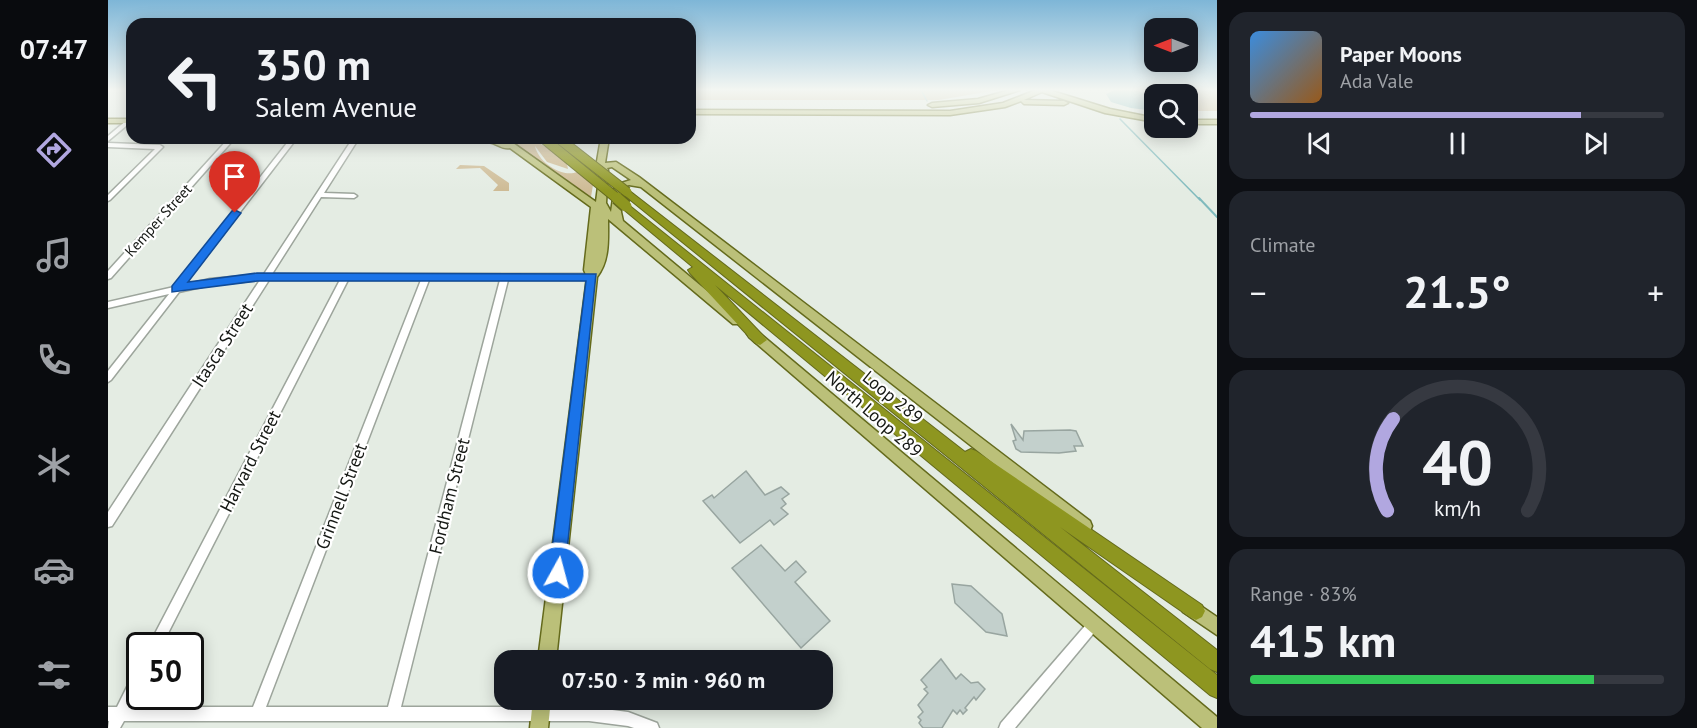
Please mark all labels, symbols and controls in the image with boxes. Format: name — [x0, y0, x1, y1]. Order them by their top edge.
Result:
north arrow — [1144, 18, 1198, 72]
map controls — [1144, 18, 1198, 138]
text: 07:47 — [20, 32, 88, 66]
text: 350 m — [255, 37, 371, 92]
text: Paper Moons — [1340, 40, 1462, 68]
icon: left — [156, 42, 234, 120]
text: Ada Vale — [1340, 68, 1413, 94]
button: search — [1144, 84, 1198, 138]
text: Salem Avenue — [255, 90, 417, 124]
icon: previous — [1303, 127, 1336, 160]
icon: pause — [1441, 127, 1474, 160]
icon: next — [1579, 127, 1612, 160]
icon: directions — [33, 129, 75, 171]
pin — [209, 151, 260, 213]
icon: arrive — [218, 160, 251, 193]
street label: Kemper Street — [120, 180, 196, 260]
text: Climate — [1250, 232, 1316, 258]
icon: music — [33, 234, 75, 276]
text: 21.5° — [1403, 262, 1511, 320]
text: − — [1250, 271, 1267, 314]
text: + — [1647, 271, 1664, 314]
street label: Itasca Street — [186, 299, 258, 391]
icon: phone — [33, 339, 75, 381]
street label: North Loop 289 — [821, 366, 927, 462]
street label: Loop 289 — [858, 366, 928, 428]
street label: Harvard Street — [214, 406, 286, 516]
text: 40 — [1422, 421, 1492, 502]
street label: Fordham Street — [423, 436, 475, 556]
street label: Grinnell Street — [310, 440, 372, 552]
icon: climate — [33, 444, 75, 486]
text: km/h — [1433, 494, 1480, 522]
position arrow — [526, 541, 590, 605]
icon: car — [33, 549, 75, 591]
text: Range · 83% — [1250, 581, 1357, 607]
text: 415 km — [1250, 611, 1396, 669]
speed limit sign: 50 — [126, 632, 204, 710]
icon: filters — [33, 654, 75, 696]
text: 07:50 · 3 min · 960 m — [562, 666, 765, 694]

